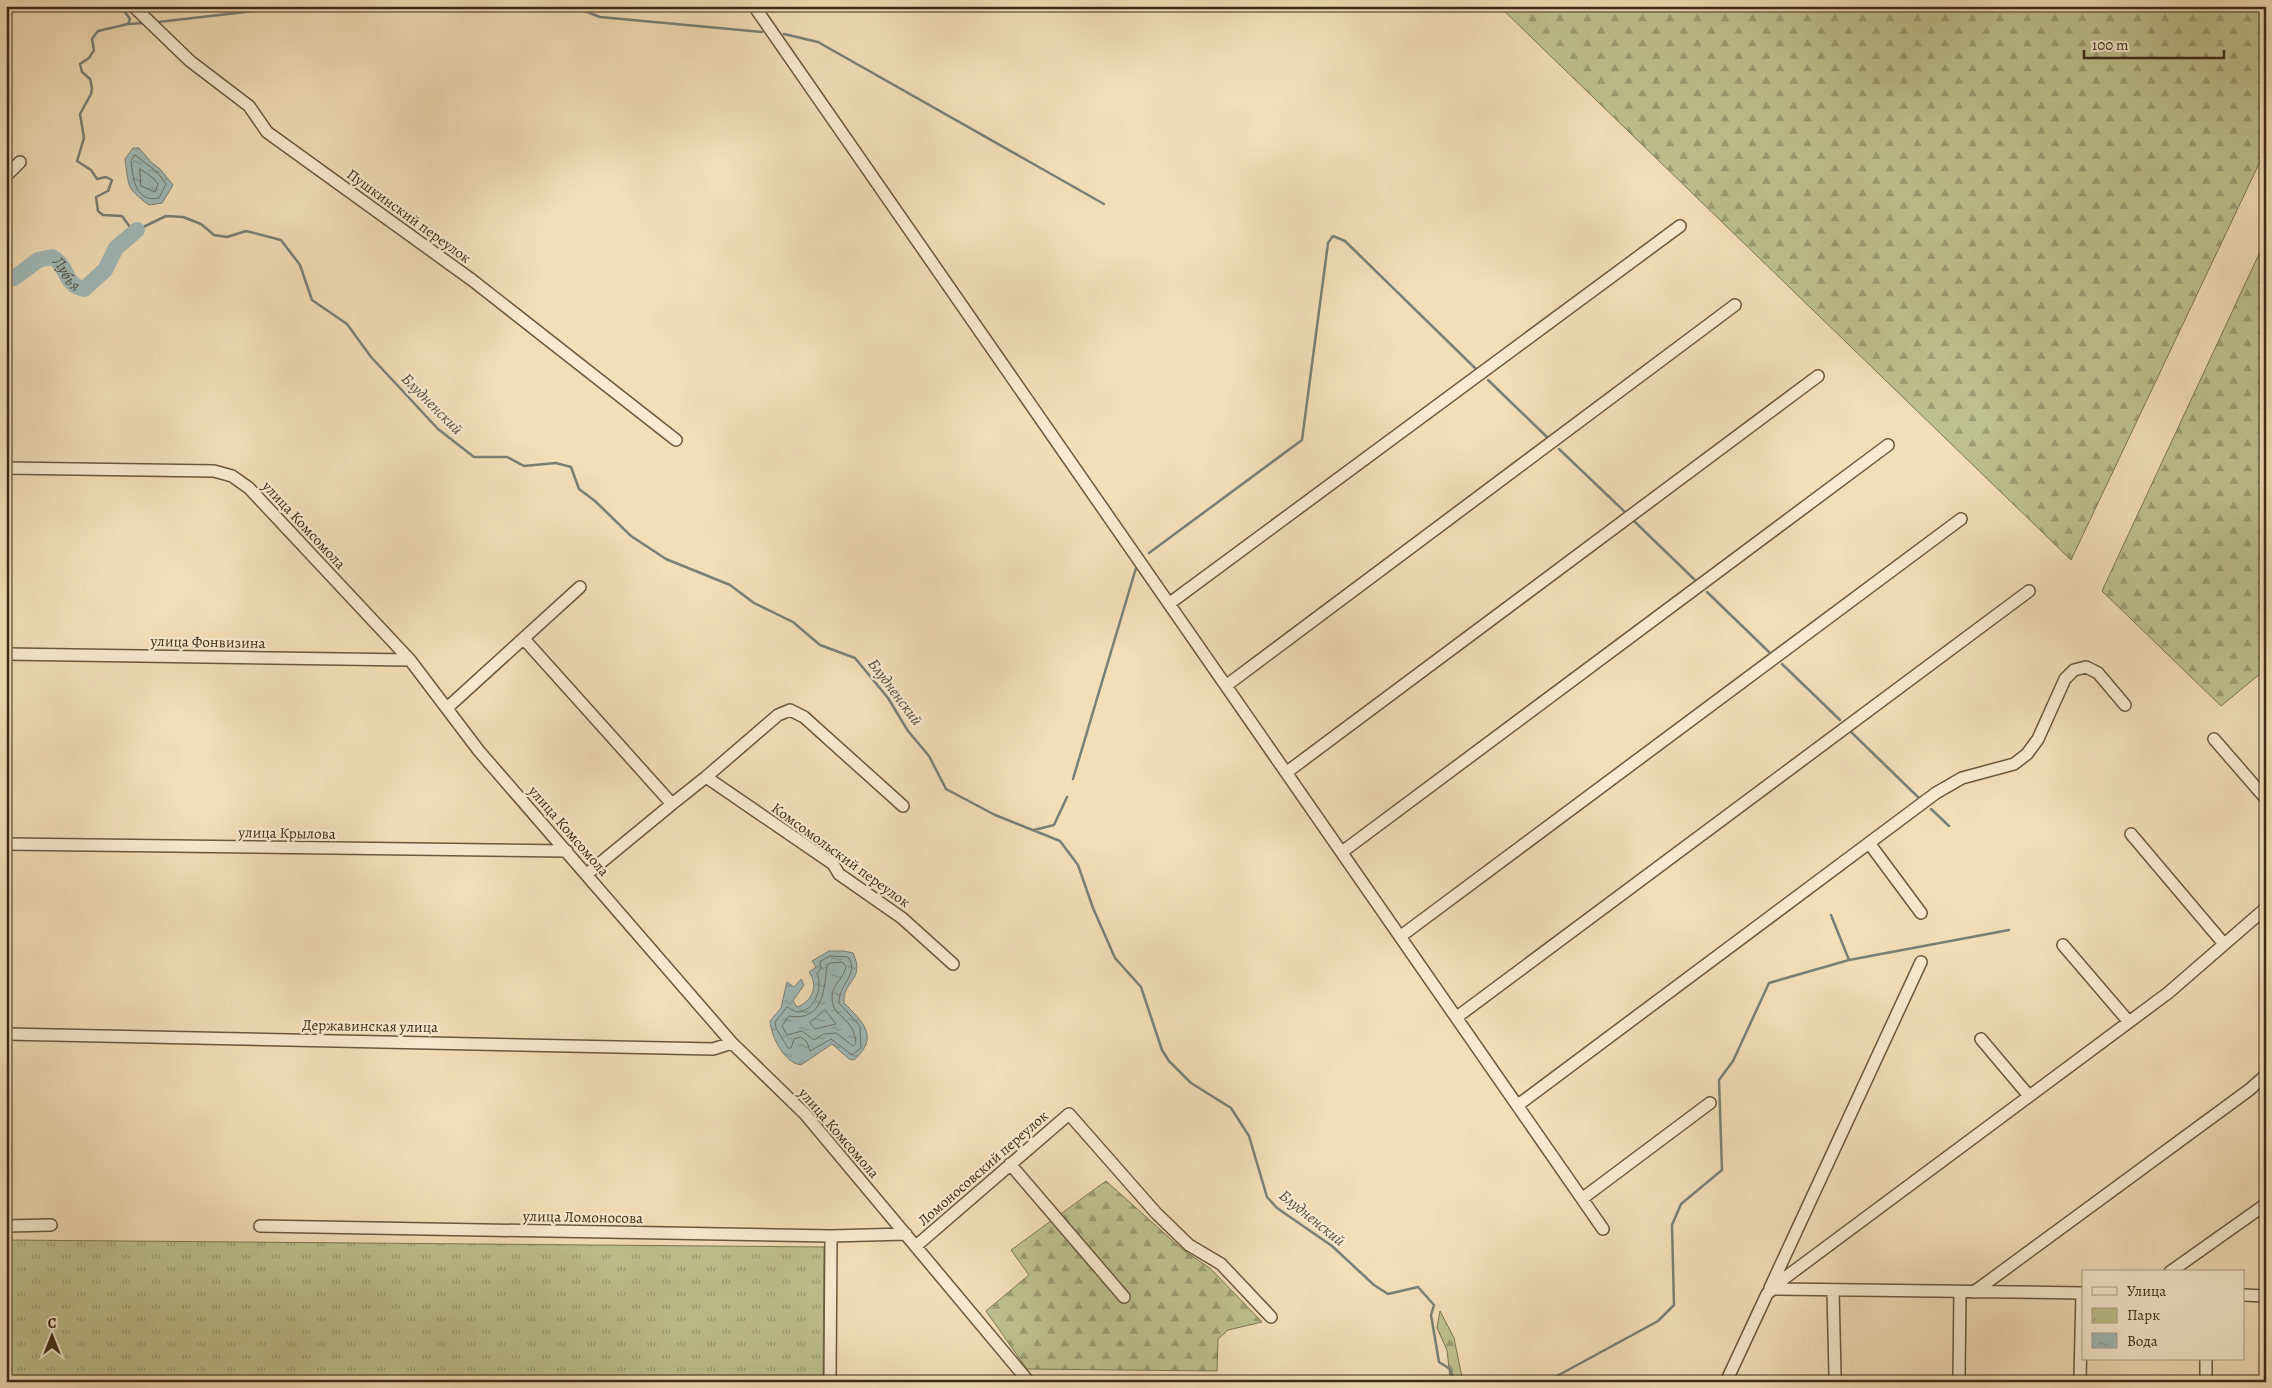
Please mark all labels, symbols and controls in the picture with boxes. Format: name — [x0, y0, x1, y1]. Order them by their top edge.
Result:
scale bar — [2084, 28, 2224, 60]
text: 100 m — [2092, 35, 2129, 55]
street label: Пушкинский переулок — [343, 164, 475, 268]
water label: Лубья — [47, 251, 84, 297]
water label: Блудненский — [396, 368, 468, 440]
street label: улица Комсомола — [257, 476, 350, 574]
street label: улица Фонвизина — [149, 631, 266, 653]
water label: Блудненский — [862, 654, 928, 730]
street label: улица Комсомола — [523, 781, 614, 881]
street label: Комсомольский переулок — [768, 798, 915, 912]
street label: улица Крылова — [237, 822, 336, 844]
street label: Державинская улица — [302, 1015, 438, 1037]
street label: улица Комсомола — [793, 1083, 884, 1183]
street label: Ломоносовский переулок — [914, 1106, 1053, 1230]
water label: Блудненский — [1274, 1185, 1350, 1251]
street label: улица Ломоносова — [522, 1206, 643, 1228]
legend — [2082, 1270, 2244, 1360]
text: Улица — [2127, 1281, 2166, 1301]
text: Парк — [2127, 1305, 2160, 1325]
north arrow — [28, 1310, 78, 1360]
text: С — [48, 1314, 57, 1333]
text: Вода — [2127, 1331, 2158, 1351]

